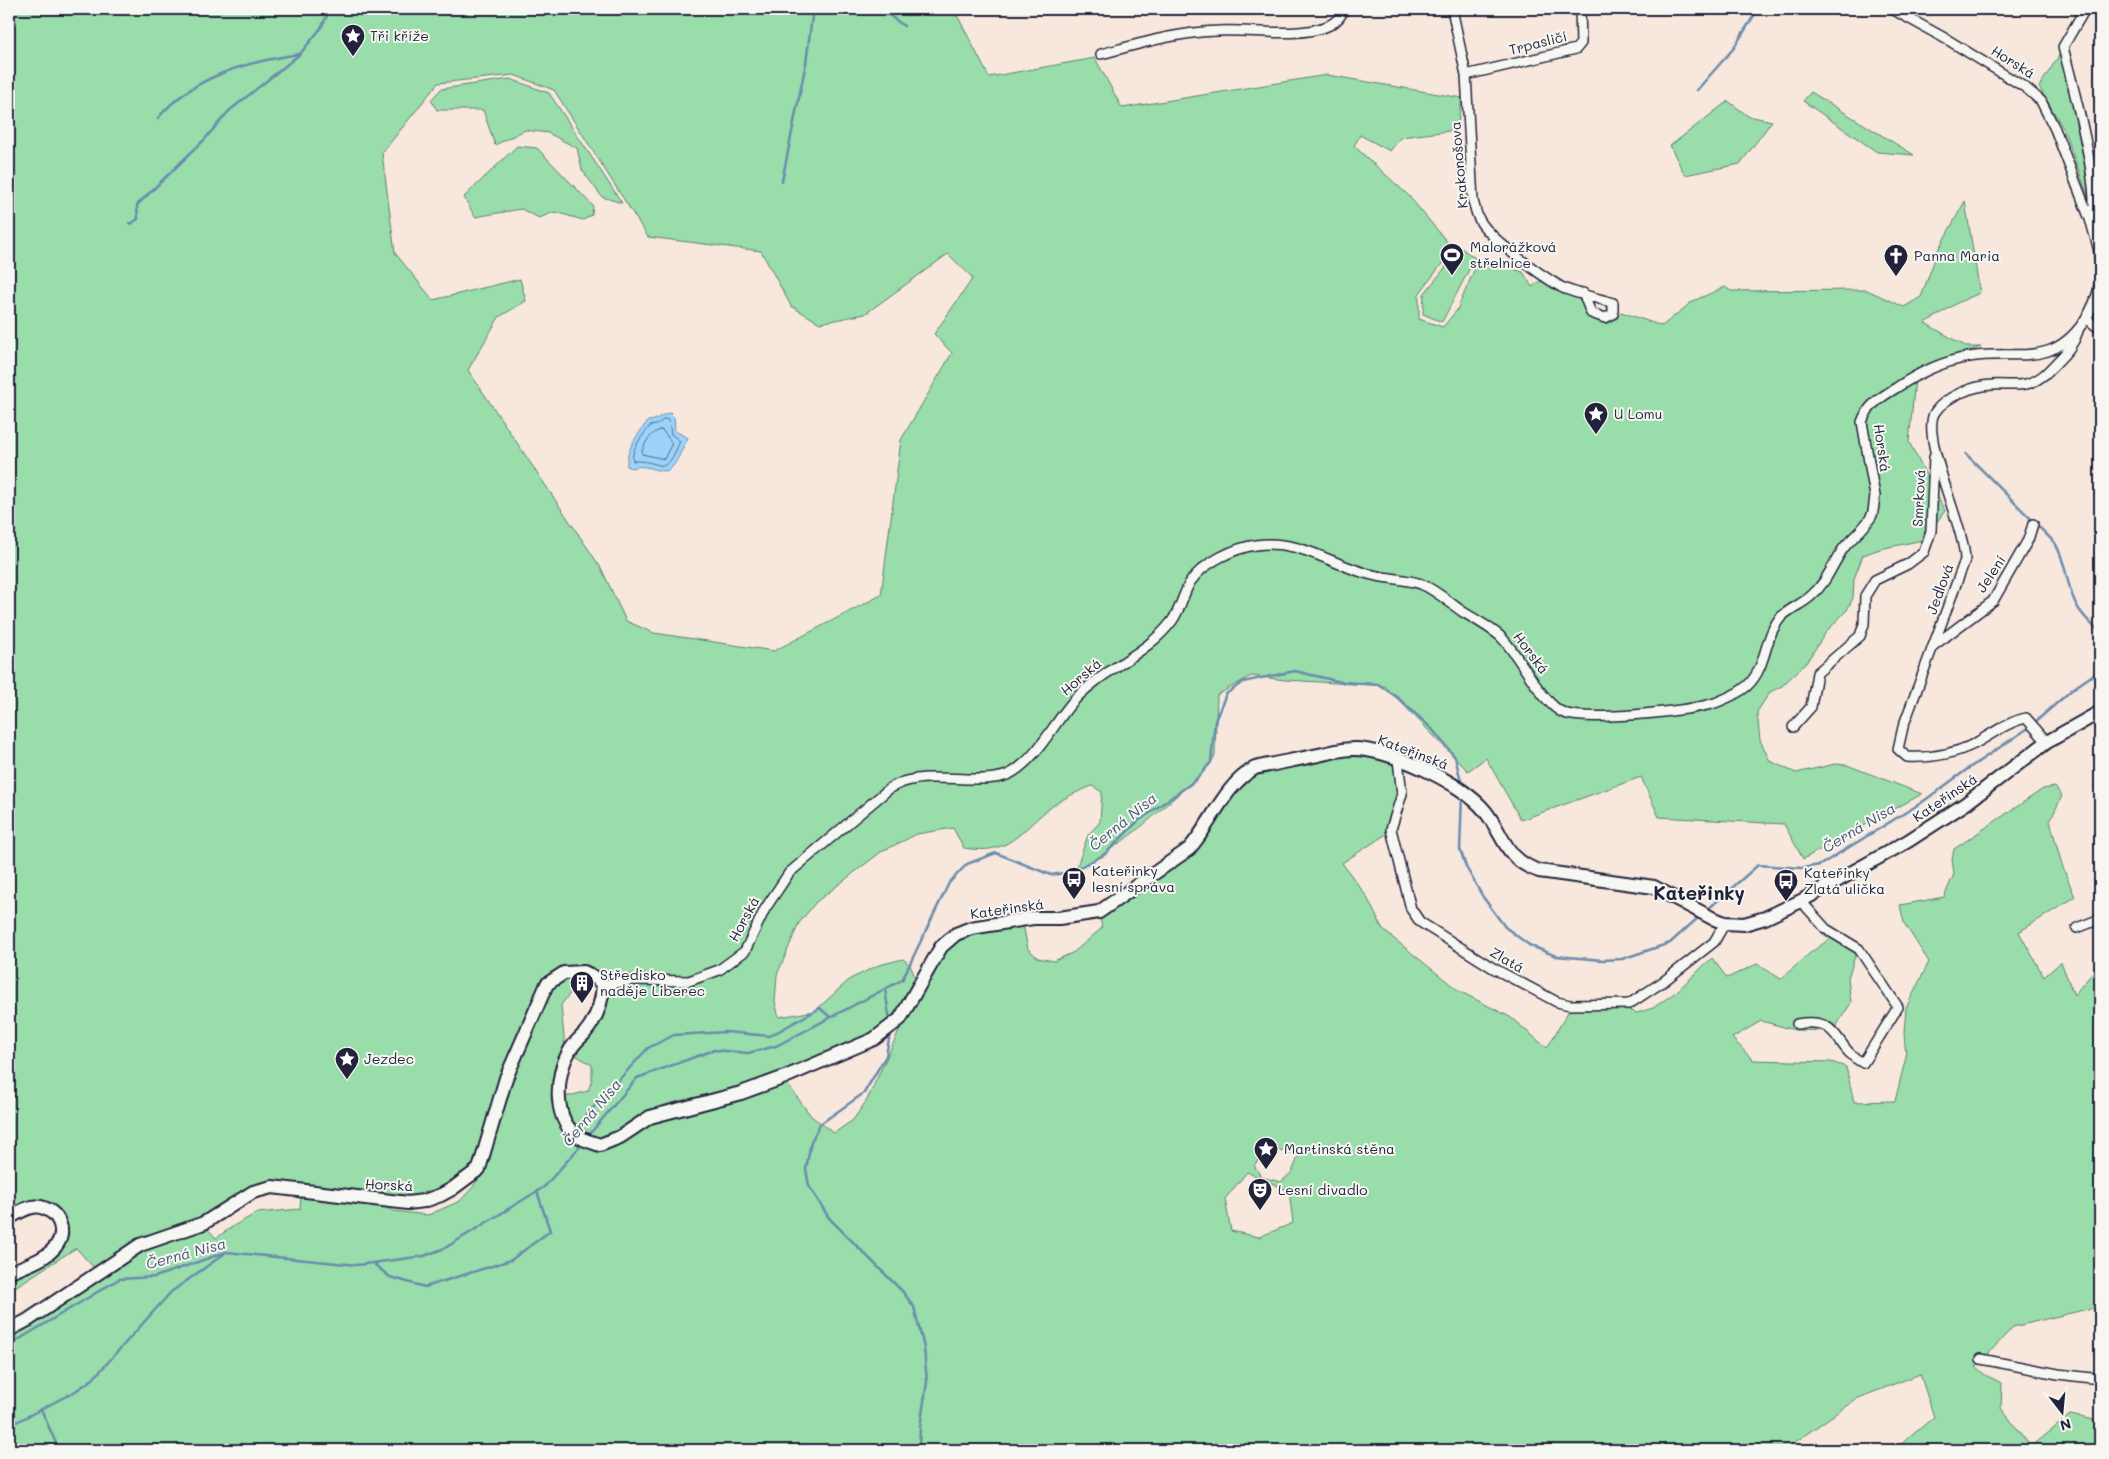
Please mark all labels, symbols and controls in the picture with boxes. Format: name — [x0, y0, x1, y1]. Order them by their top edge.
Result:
place icon: Tři kříže — [340, 23, 366, 57]
place label: Tři kříže — [370, 26, 429, 45]
street label: Trpasličí — [1507, 26, 1569, 59]
street label: Horská — [1988, 41, 2039, 82]
street label: Krakonošova — [1445, 121, 1472, 209]
place label: Malorážková střelnice — [1470, 237, 1557, 272]
sports icon: Malorážková střelnice — [1439, 242, 1465, 276]
church icon: Panna Maria — [1883, 243, 1909, 277]
place label: Panna Maria — [1914, 246, 2000, 265]
place icon: U Lomu — [1583, 401, 1609, 435]
place label: U Lomu — [1614, 404, 1662, 423]
street label: Horská — [1870, 423, 1895, 473]
street label: Smrková — [1908, 469, 1929, 527]
street label: Jelení — [1972, 551, 2010, 596]
street label: Jedlová — [1922, 561, 1957, 617]
street label: Horská — [1509, 628, 1554, 678]
street label: Horská — [1056, 654, 1105, 700]
street label: Kateřinská — [1375, 729, 1451, 774]
street label: Kateřinská — [1909, 769, 1981, 826]
water label: Černá Nisa — [1084, 788, 1161, 855]
water label: Černá Nisa — [1818, 797, 1899, 857]
place label: Kateřinky lesní správa — [1092, 861, 1175, 896]
place label: Kateřinky Zlatá ulička — [1804, 863, 1885, 898]
bus stop icon: Kateřinky lesní správa — [1061, 866, 1087, 900]
bus stop icon: Kateřinky Zlatá ulička — [1773, 868, 1799, 902]
district label: Kateřinky — [1653, 880, 1745, 905]
street label: Horská — [724, 893, 763, 945]
street label: Kateřinská — [969, 894, 1045, 923]
street label: Zlatá — [1487, 942, 1528, 977]
place label: Středisko naděje Liberec — [600, 965, 705, 1000]
building icon: Středisko naděje Liberec — [569, 970, 595, 1004]
place icon: Jezdec — [334, 1046, 360, 1080]
place label: Jezdec — [364, 1049, 414, 1068]
water label: Černá Nisa — [557, 1074, 625, 1150]
place icon: Martinská stěna — [1253, 1136, 1279, 1170]
place label: Martinská stěna — [1284, 1139, 1395, 1158]
street label: Horská — [364, 1174, 414, 1195]
theatre icon: Lesní divadlo — [1247, 1177, 1273, 1211]
place label: Lesní divadlo — [1278, 1180, 1367, 1199]
water label: Černá Nisa — [143, 1233, 228, 1273]
north arrow — [2036, 1386, 2086, 1436]
text: N — [2058, 1414, 2073, 1436]

